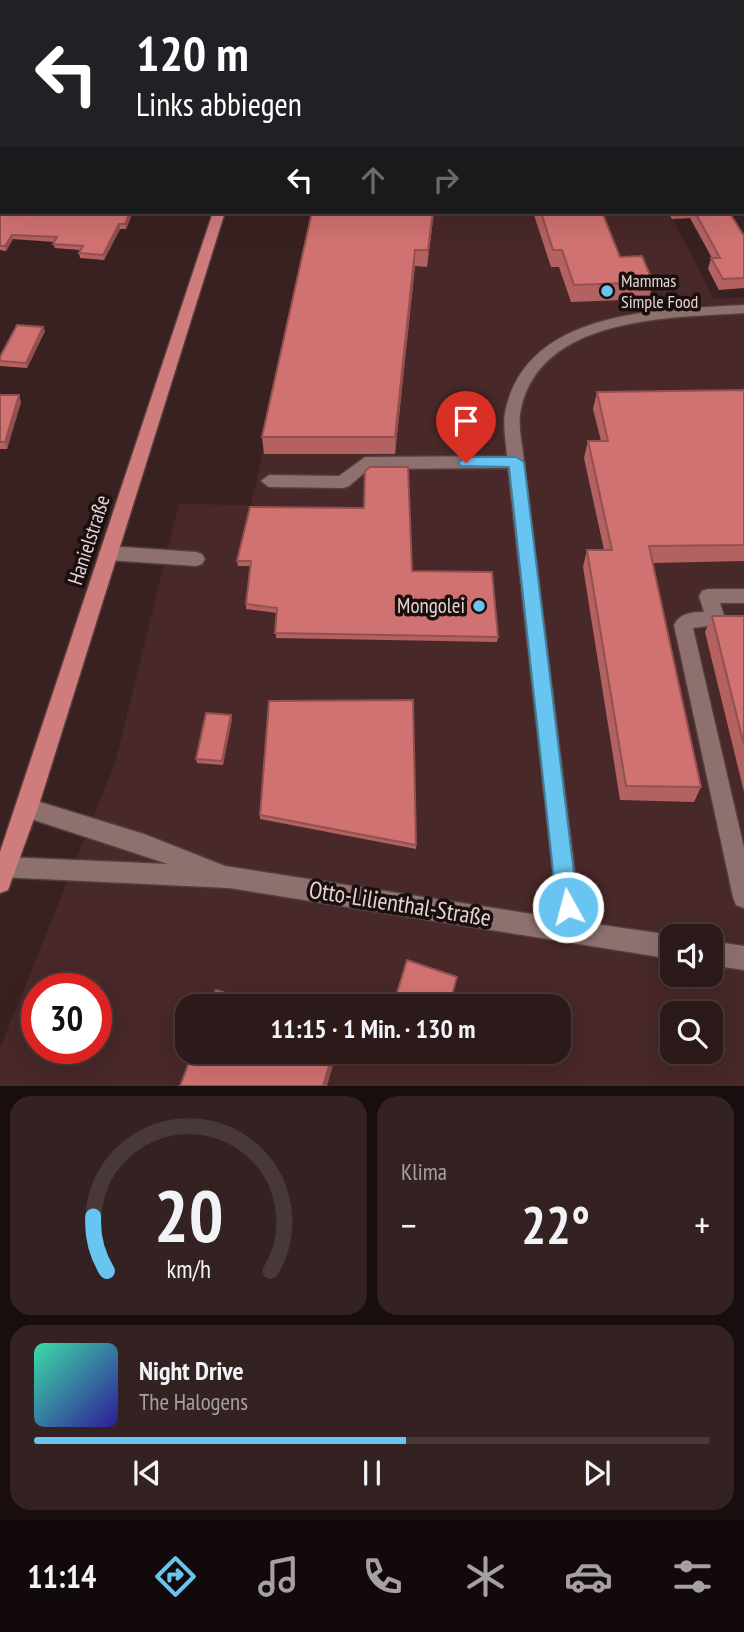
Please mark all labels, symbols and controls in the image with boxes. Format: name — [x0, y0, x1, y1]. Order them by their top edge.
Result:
text: 120 m — [136, 21, 249, 85]
icon: left — [21, 28, 112, 119]
text: Links abbiegen — [136, 83, 302, 125]
icon: left — [281, 161, 319, 199]
icon: ahead — [354, 161, 392, 199]
icon: right — [427, 161, 465, 199]
place label: Mammas Simple Food — [621, 269, 698, 313]
marker: Mammas Simple Food — [599, 283, 615, 299]
pin — [436, 391, 496, 463]
icon: arrive — [447, 402, 485, 440]
street label: Hanielstraße — [61, 491, 116, 588]
place label: Mongolei — [397, 592, 465, 619]
marker: Mongolei — [471, 598, 487, 614]
position arrow — [531, 870, 605, 944]
street label: Otto-Lilienthal-Straße — [307, 874, 493, 933]
map controls — [660, 924, 723, 1064]
button: sound — [660, 924, 723, 987]
speed limit sign: 30 — [21, 973, 112, 1064]
button: search — [660, 1001, 723, 1064]
text: 11:15 · 1 Min. · 130 m — [271, 1012, 475, 1045]
text: Klima — [401, 1157, 447, 1186]
text: 20 — [154, 1168, 223, 1262]
text: 22° — [521, 1191, 590, 1258]
text: − — [401, 1200, 417, 1249]
text: + — [694, 1200, 710, 1249]
text: km/h — [166, 1253, 211, 1285]
text: Night Drive — [139, 1354, 244, 1387]
text: The Halogens — [139, 1387, 248, 1416]
icon: previous — [128, 1454, 166, 1492]
icon: pause — [353, 1454, 391, 1492]
icon: next — [578, 1454, 616, 1492]
icon: directions — [151, 1552, 200, 1601]
icon: music — [254, 1552, 303, 1601]
icon: phone — [358, 1552, 407, 1601]
icon: climate — [461, 1552, 510, 1601]
icon: car — [564, 1552, 613, 1601]
icon: filters — [668, 1552, 717, 1601]
text: 11:14 — [27, 1555, 96, 1597]

